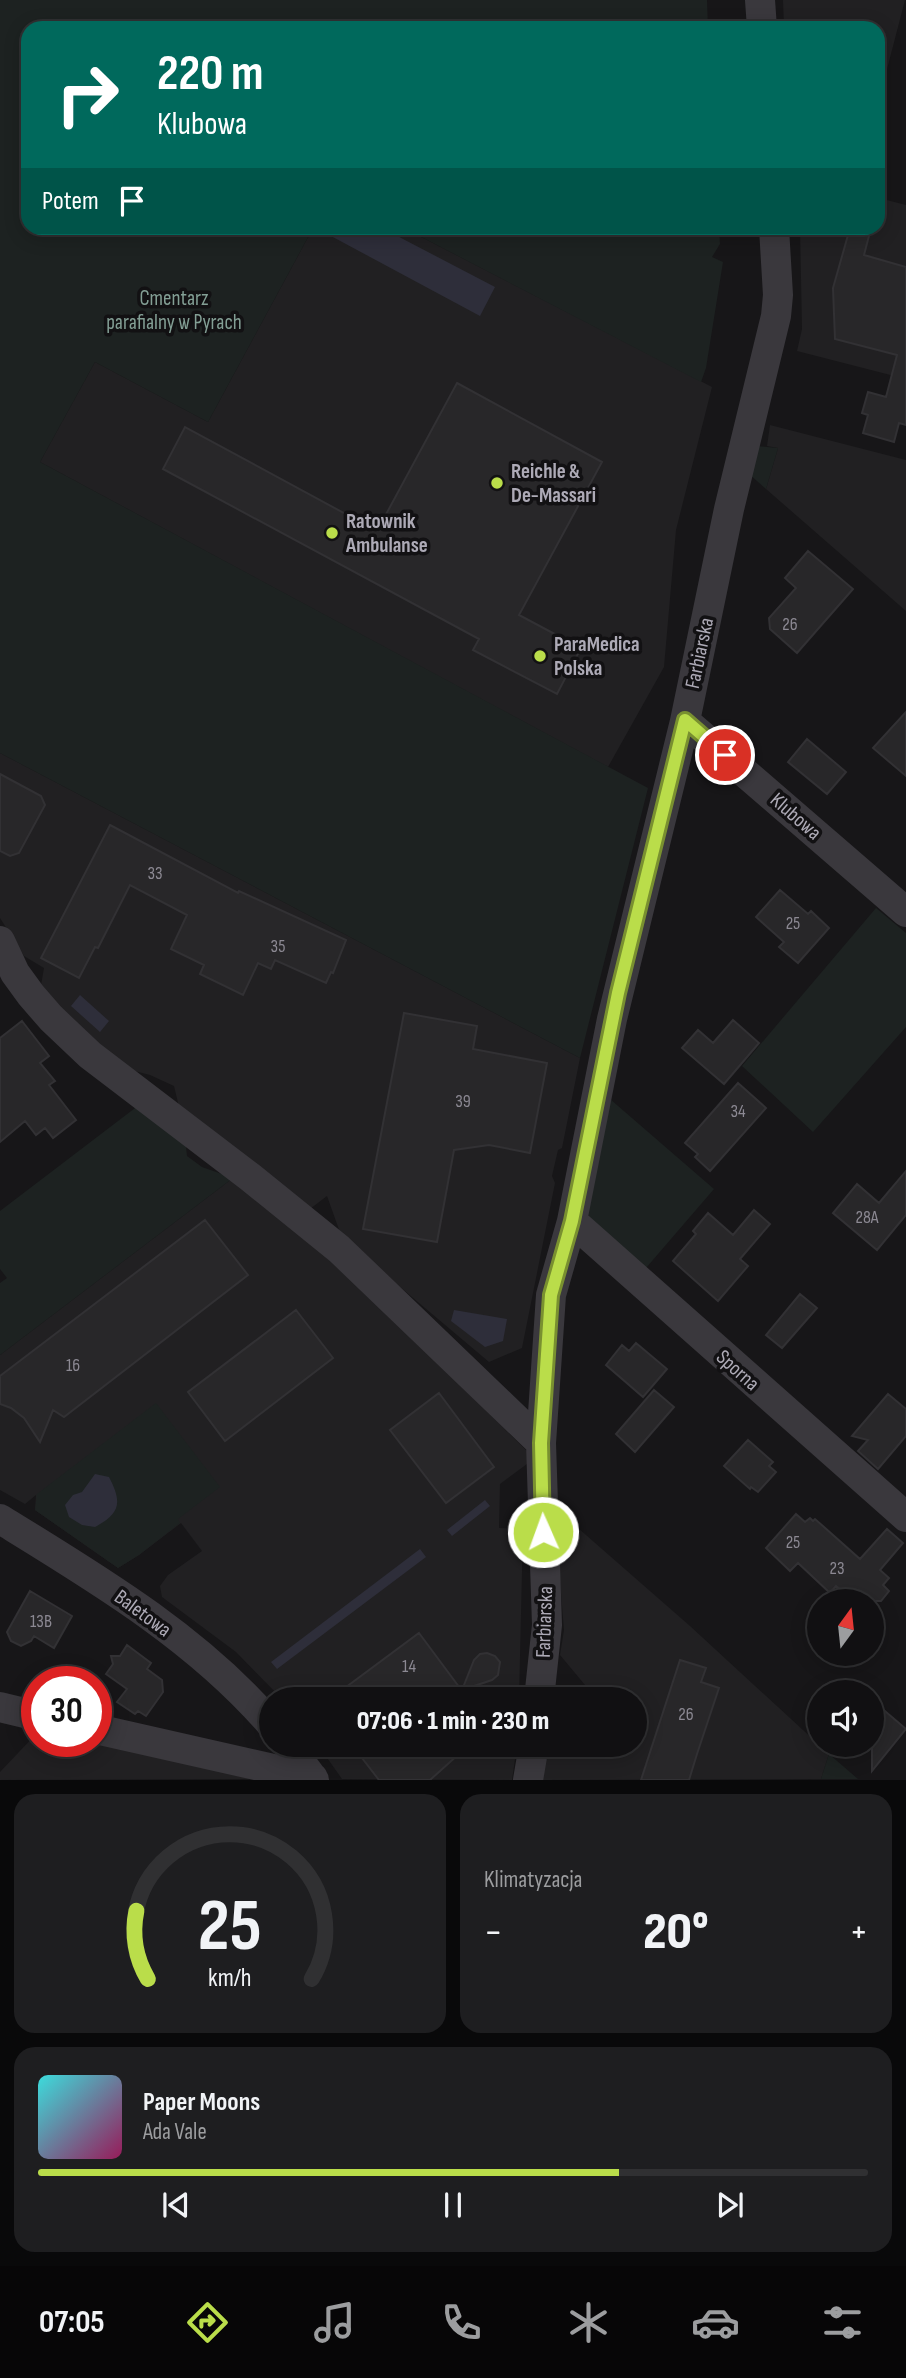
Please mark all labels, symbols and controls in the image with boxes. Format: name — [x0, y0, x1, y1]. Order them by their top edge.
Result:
text: 220 m — [157, 45, 263, 104]
icon: right — [42, 49, 133, 140]
text: Klubowa — [157, 105, 247, 144]
icon: arrive — [113, 182, 151, 220]
text: Potem — [42, 186, 99, 217]
park label: Cmentarz parafialny w Pyrach — [106, 286, 242, 335]
place label: Reichle & De-Massari — [511, 459, 596, 508]
marker: Reichle & De-Massari — [489, 475, 505, 491]
place label: Ratownik Ambulanse — [345, 509, 428, 558]
marker: Ratownik Ambulanse — [324, 525, 340, 541]
house number: 26 — [782, 614, 798, 635]
street label: Farbiarska — [680, 615, 719, 691]
place label: ParaMedica Polska — [554, 632, 640, 681]
marker: ParaMedica Polska — [532, 648, 548, 664]
pin — [695, 725, 755, 785]
icon: arrive — [706, 736, 744, 774]
street label: Klubowa — [765, 788, 826, 845]
house number: 33 — [147, 863, 163, 884]
house number: 25 — [786, 913, 800, 934]
house number: 35 — [271, 936, 285, 957]
house number: 39 — [455, 1091, 471, 1112]
house number: 34 — [730, 1101, 746, 1122]
house number: 28A — [855, 1207, 879, 1228]
street label: Sporna — [711, 1345, 764, 1396]
house number: 16 — [66, 1355, 80, 1376]
position arrow — [506, 1495, 580, 1569]
house number: 25 — [786, 1532, 800, 1553]
house number: 23 — [830, 1558, 845, 1579]
street label: Baletowa — [109, 1584, 176, 1642]
street label: Farbiarska — [531, 1586, 558, 1658]
north arrow — [807, 1589, 884, 1666]
map controls — [807, 1589, 884, 1757]
house number: 13B — [30, 1611, 52, 1632]
house number: 14 — [402, 1656, 416, 1677]
speed limit sign: 30 — [21, 1666, 112, 1757]
button: sound — [807, 1680, 884, 1757]
house number: 26 — [678, 1704, 694, 1725]
text: 07:06 · 1 min · 230 m — [357, 1706, 549, 1737]
text: Klimatyzacja — [484, 1866, 582, 1894]
text: 25 — [198, 1884, 262, 1972]
text: 20° — [643, 1901, 709, 1964]
text: − — [484, 1910, 503, 1955]
text: + — [849, 1910, 868, 1955]
text: km/h — [208, 1963, 252, 1994]
text: Paper Moons — [143, 2087, 260, 2118]
text: Ada Vale — [143, 2118, 207, 2146]
icon: previous — [157, 2186, 195, 2224]
icon: pause — [434, 2186, 472, 2224]
icon: next — [711, 2186, 749, 2224]
icon: directions — [183, 2298, 232, 2347]
icon: music — [310, 2298, 359, 2347]
icon: phone — [437, 2298, 486, 2347]
icon: climate — [564, 2298, 613, 2347]
icon: car — [691, 2298, 740, 2347]
icon: filters — [818, 2298, 867, 2347]
text: 07:05 — [39, 2303, 105, 2342]

